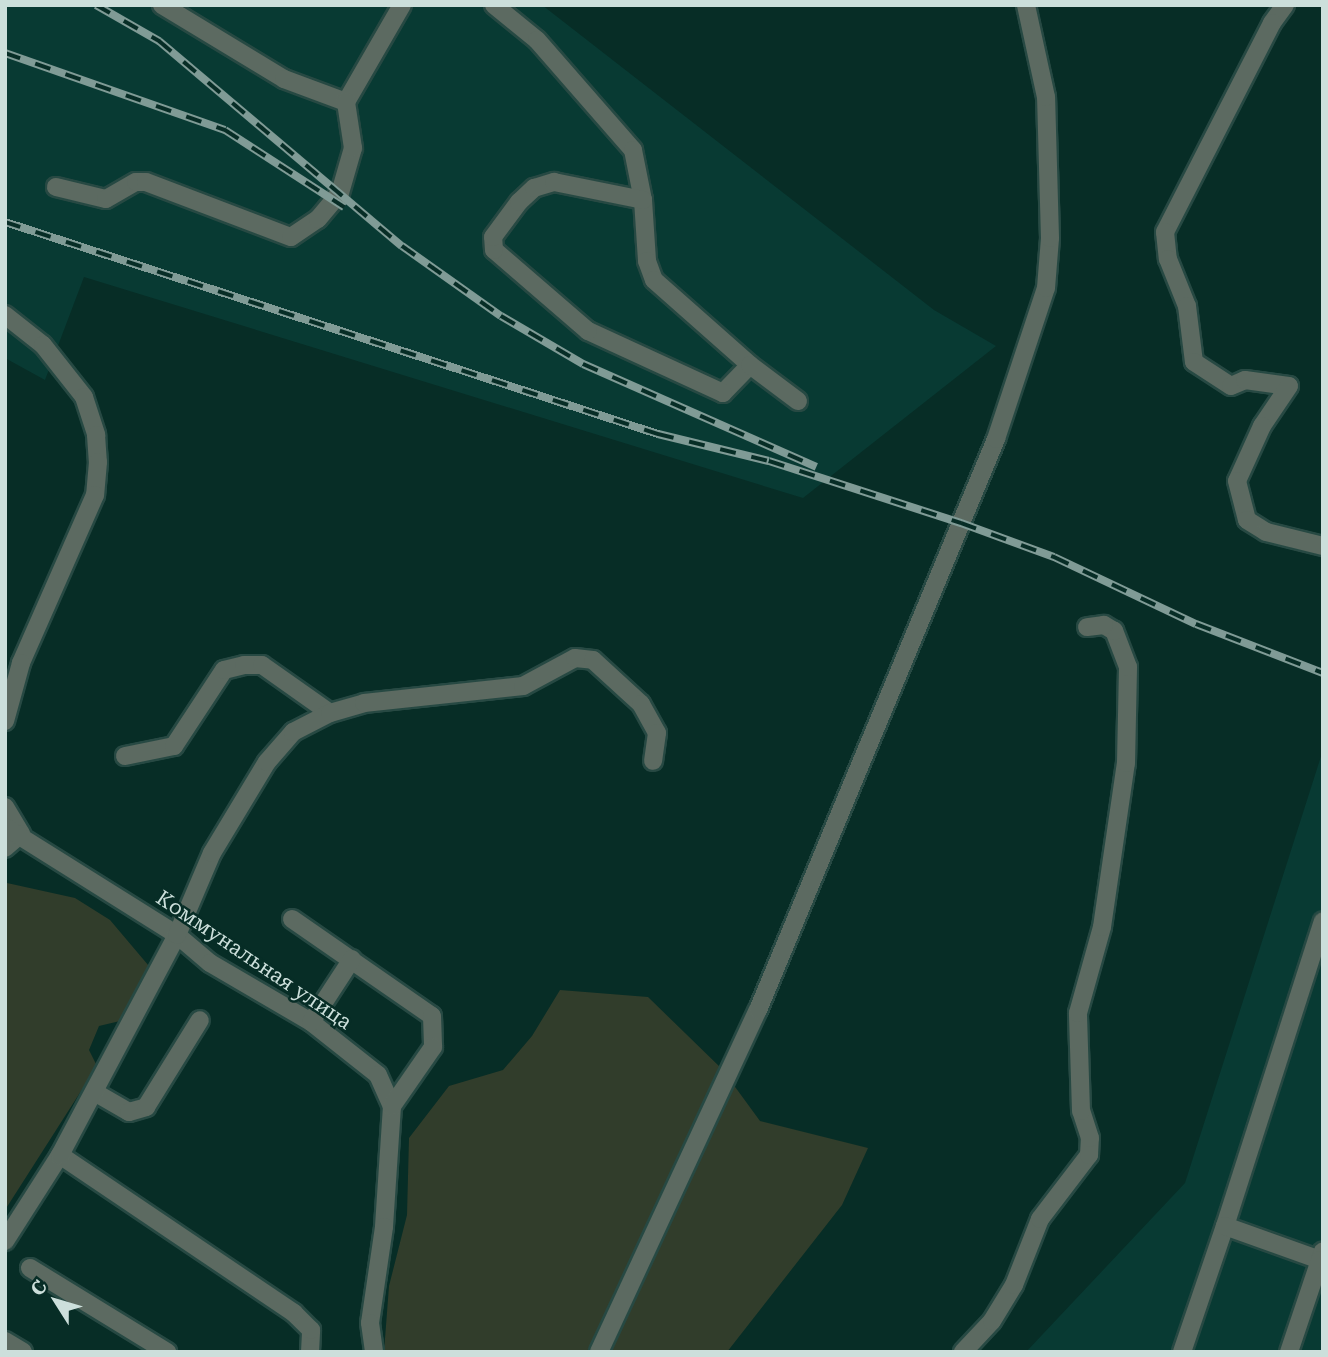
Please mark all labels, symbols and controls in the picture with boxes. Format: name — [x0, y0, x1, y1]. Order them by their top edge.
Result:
street label: Коммунальная улица — [151, 885, 357, 1035]
north arrow — [21, 1266, 91, 1336]
text: С — [26, 1276, 52, 1300]

